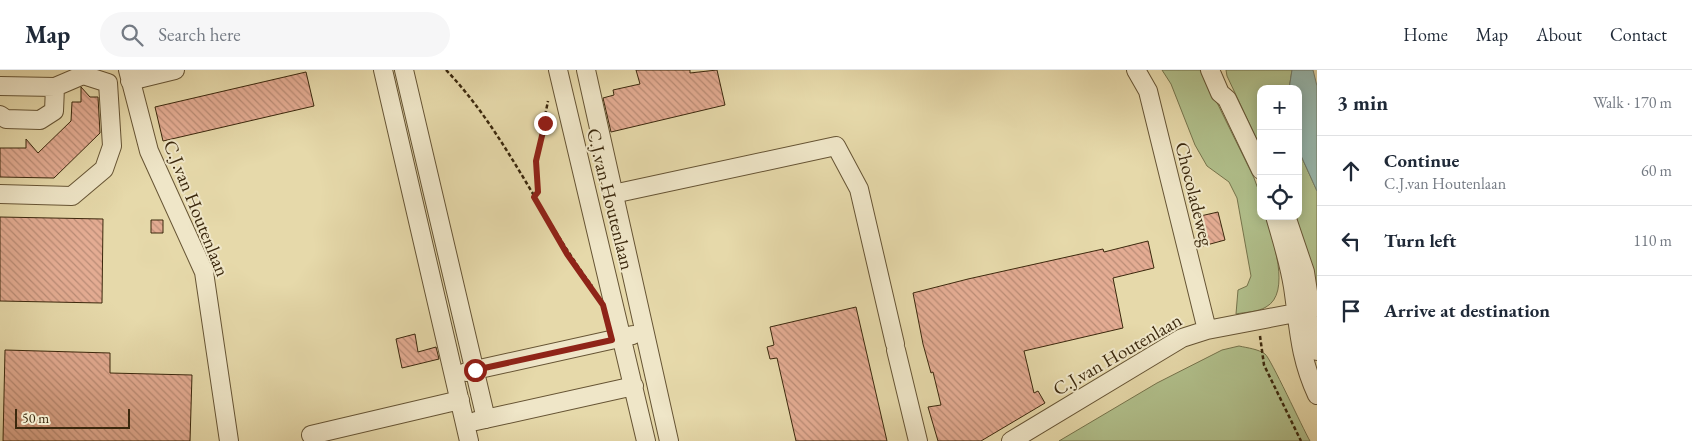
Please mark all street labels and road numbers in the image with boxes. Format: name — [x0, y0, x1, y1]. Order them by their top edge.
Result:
street label: C.J.van Houtenlaan — [581, 126, 640, 272]
street label: C.J.van Houtenlaan — [158, 136, 235, 280]
street label: Chocoladeweg — [1169, 139, 1220, 250]
street label: C.J.van Houtenlaan — [1048, 307, 1186, 402]

